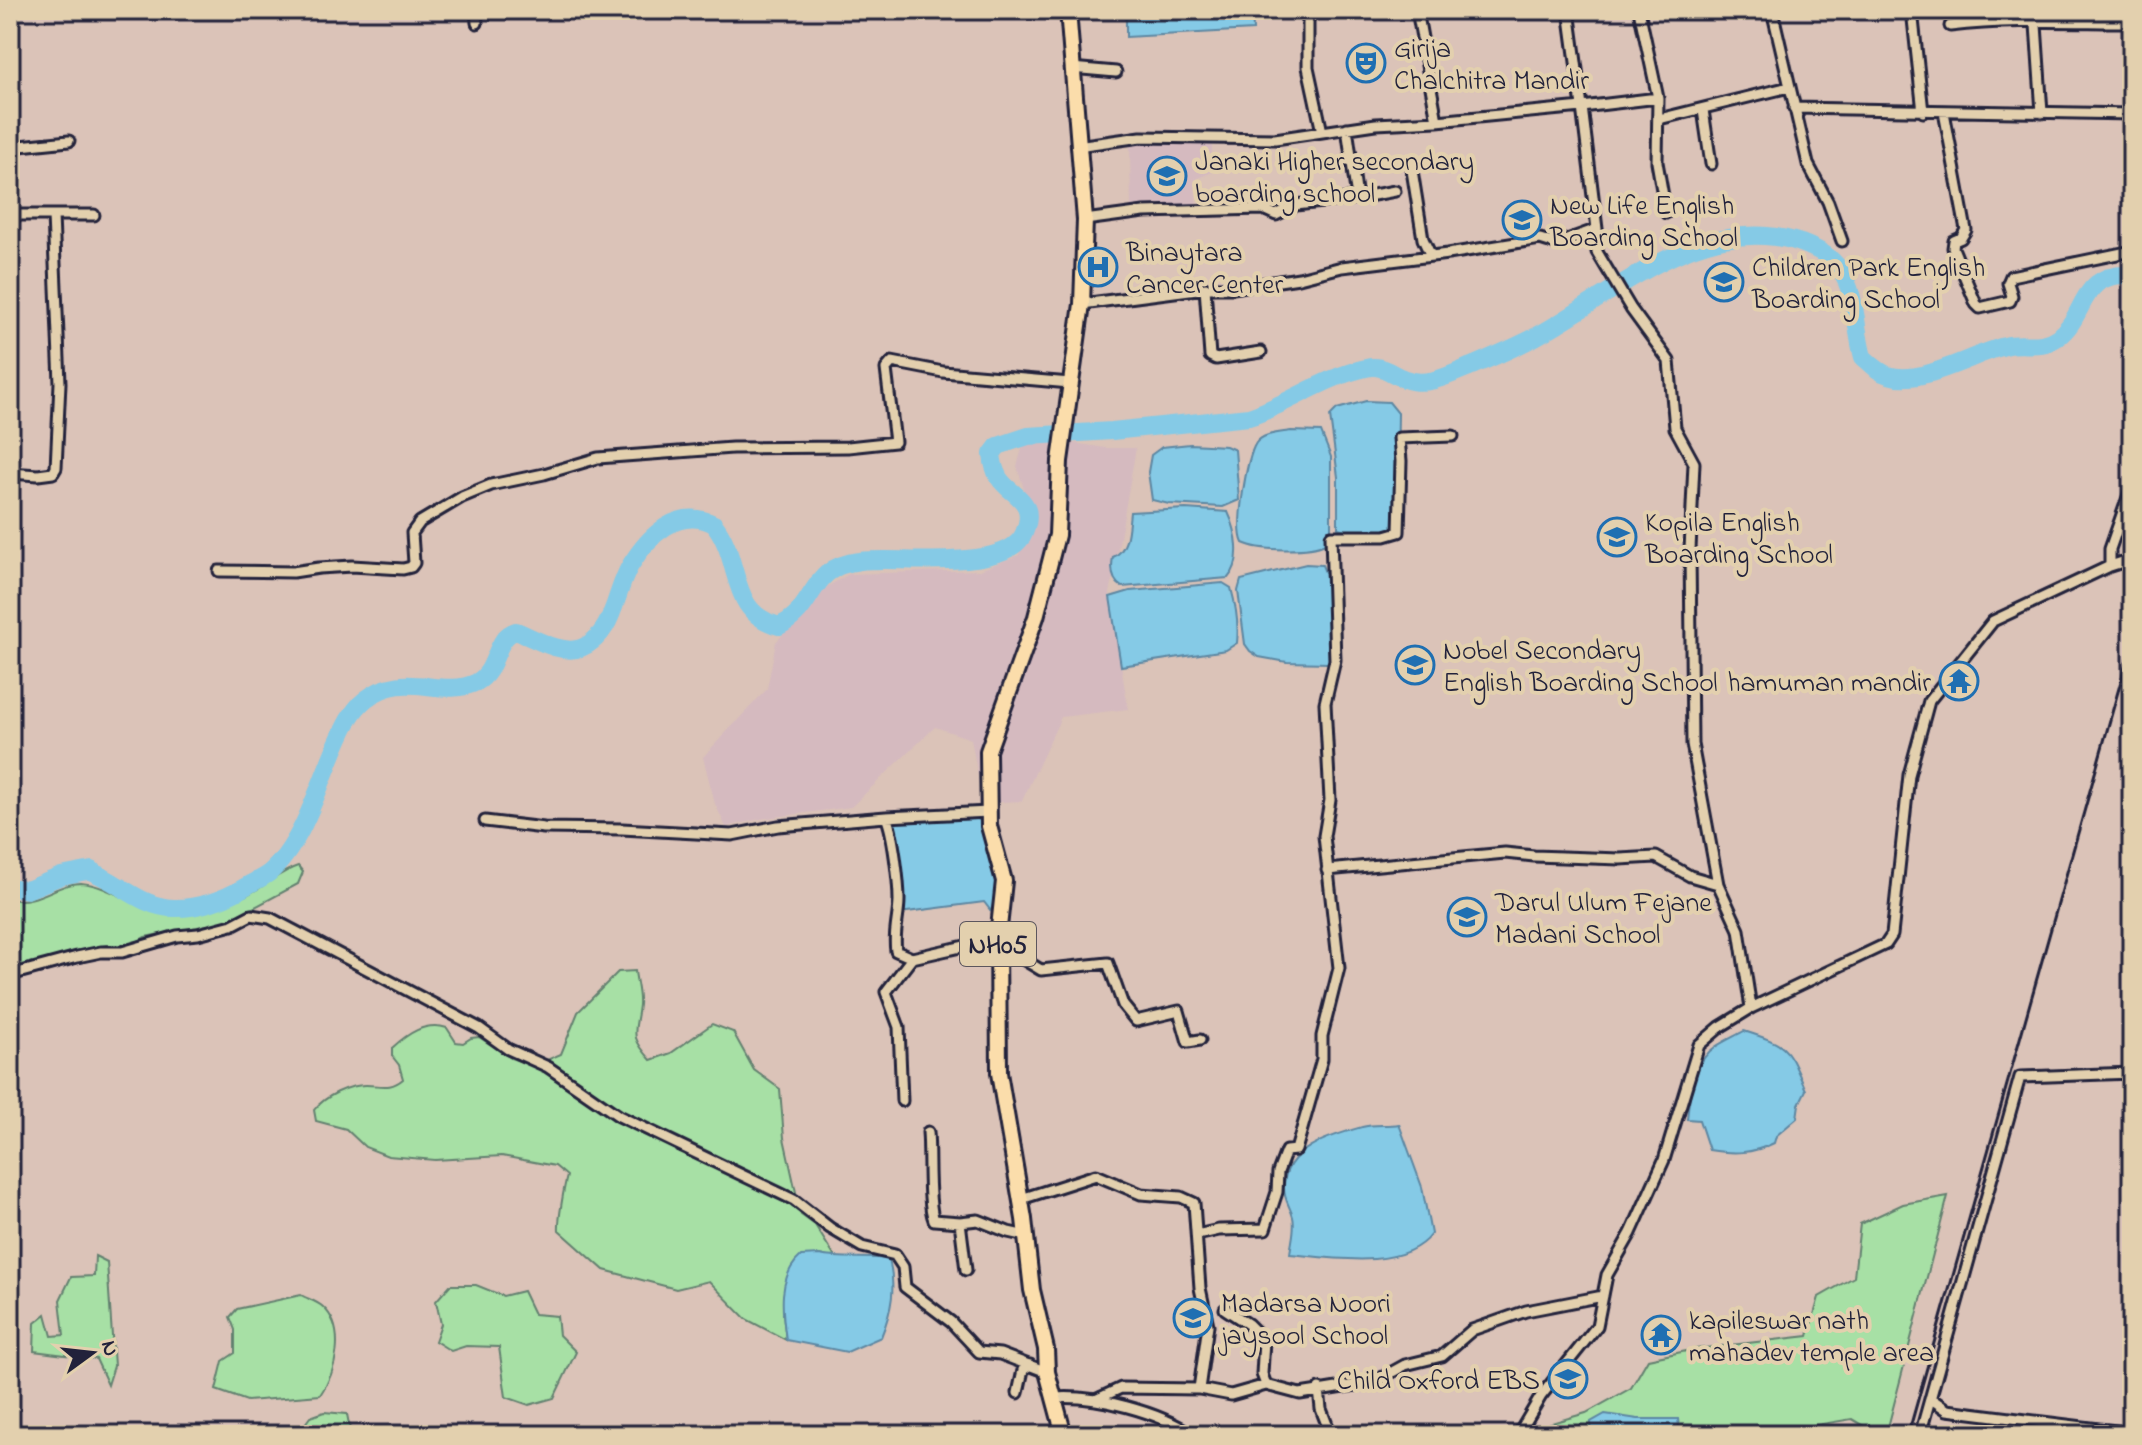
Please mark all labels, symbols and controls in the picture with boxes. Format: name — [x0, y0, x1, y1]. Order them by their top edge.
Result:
place label: Girija Chalchitra Mandir — [1394, 30, 1589, 103]
theatre icon: Girija Chalchitra Mandir — [1345, 42, 1387, 84]
place label: Janaki Higher secondary boarding school — [1195, 143, 1474, 216]
school or university icon: Janaki Higher secondary boarding school — [1146, 155, 1188, 197]
place label: New Life English Boarding School — [1549, 187, 1738, 260]
school or university icon: New Life English Boarding School — [1501, 199, 1543, 241]
place label: Binaytara Cancer Center — [1125, 234, 1284, 307]
hospital icon: Binaytara Cancer Center — [1077, 246, 1119, 288]
place label: Children Park English Boarding School — [1751, 249, 1985, 322]
school or university icon: Children Park English Boarding School — [1703, 261, 1745, 303]
place label: Kopila English Boarding School — [1644, 504, 1833, 577]
school or university icon: Kopila English Boarding School — [1596, 516, 1638, 558]
place label: Nobel Secondary English Boarding School — [1443, 632, 1718, 705]
school or university icon: Nobel Secondary English Boarding School — [1394, 644, 1436, 686]
temple icon: hamuman mandir — [1938, 660, 1980, 702]
place label: hamuman mandir — [1727, 664, 1931, 705]
place label: Darul Ulum Fejane Madani School — [1494, 884, 1712, 957]
school or university icon: Darul Ulum Fejane Madani School — [1446, 896, 1488, 938]
road number: NH05 — [960, 922, 1036, 966]
place label: Madarsa Noori jaysool School — [1217, 1285, 1391, 1358]
school or university icon: Madarsa Noori jaysool School — [1172, 1297, 1214, 1339]
place label: kapileswar nath mahadev temple area — [1689, 1302, 1934, 1375]
north arrow — [52, 1313, 132, 1393]
temple icon: kapileswar nath mahadev temple area — [1640, 1314, 1682, 1356]
text: N — [91, 1337, 126, 1360]
school or university icon: Child Oxford EBS — [1547, 1358, 1589, 1400]
place label: Child Oxford EBS — [1337, 1362, 1540, 1403]

